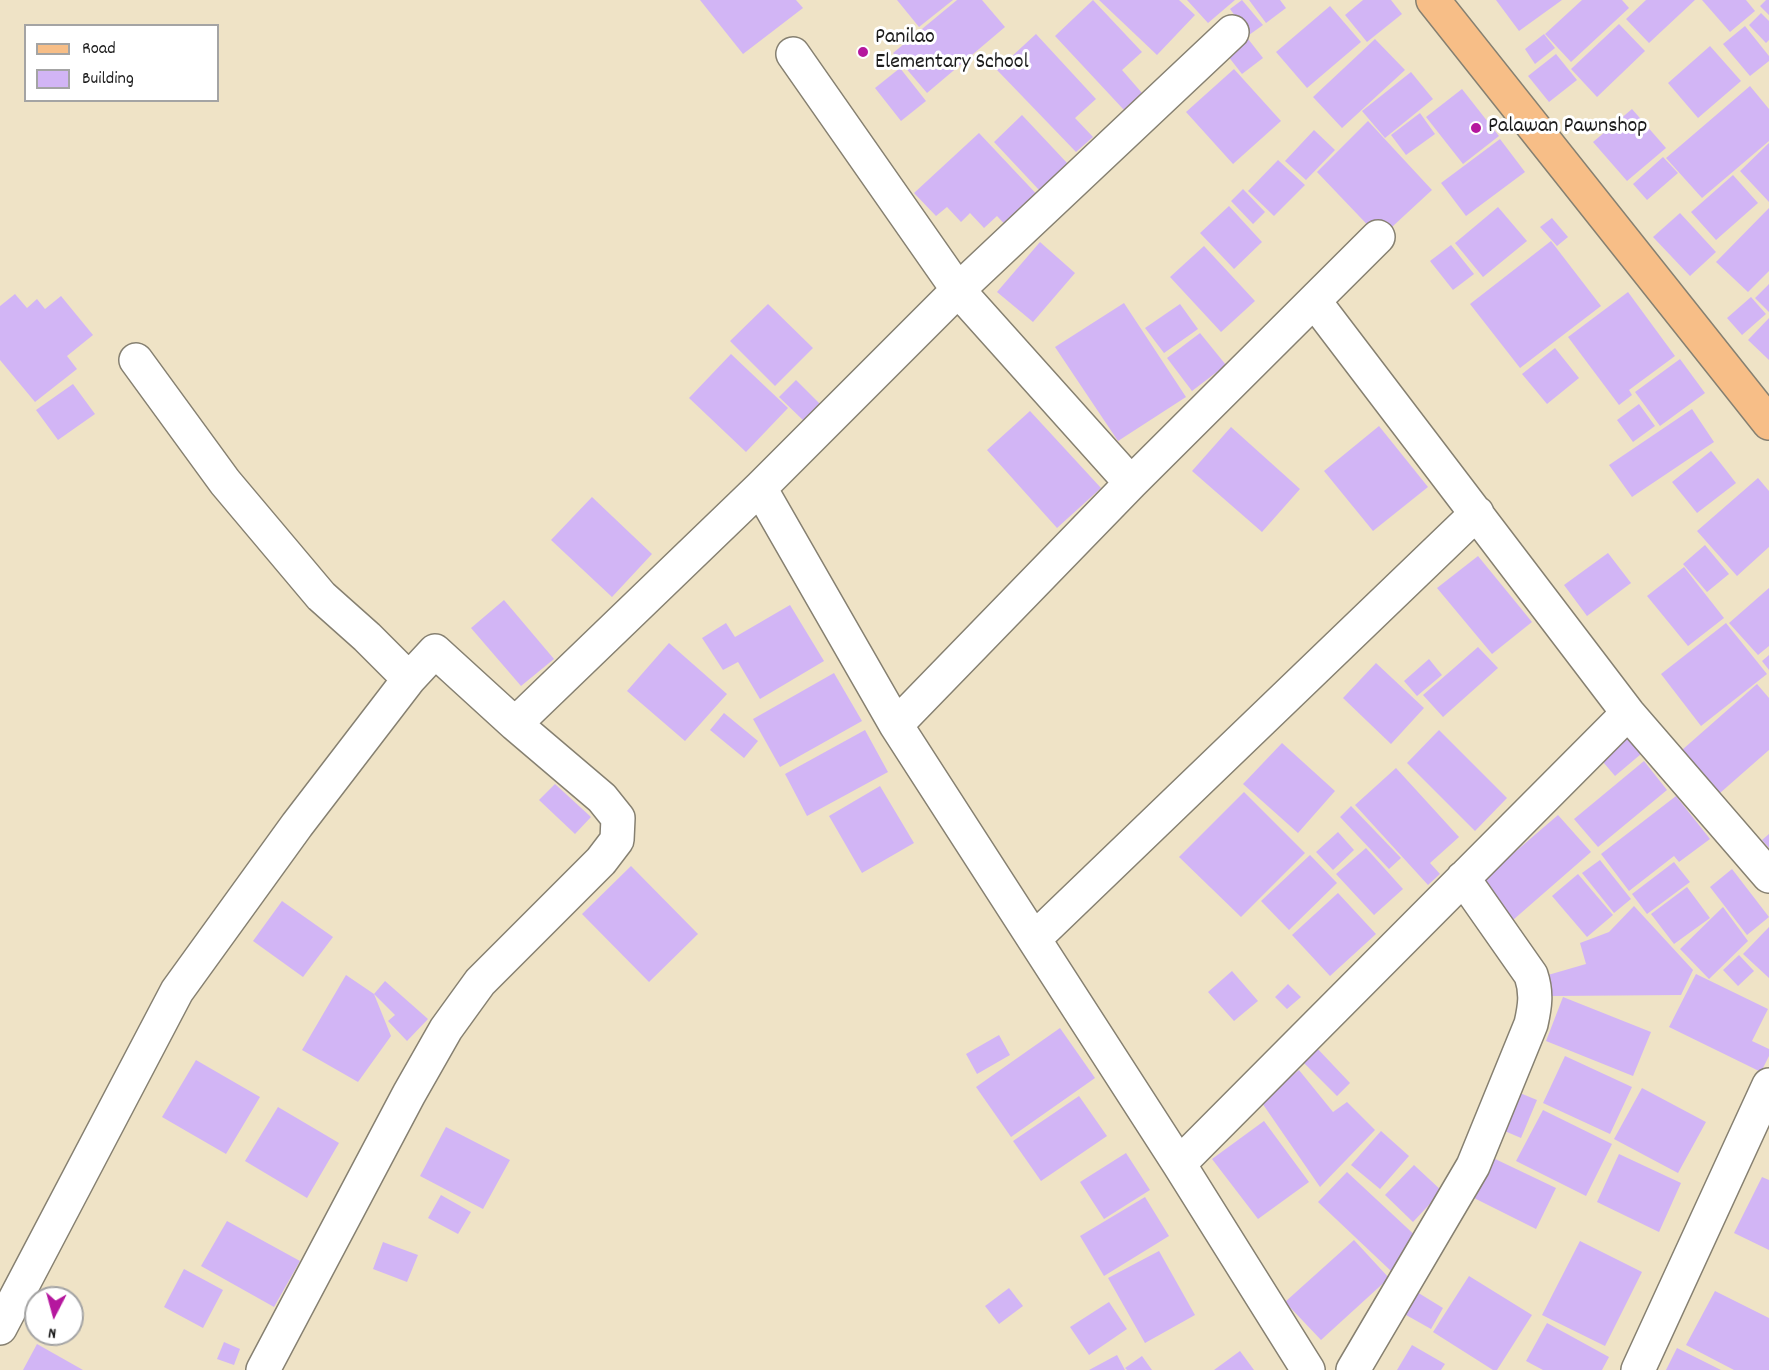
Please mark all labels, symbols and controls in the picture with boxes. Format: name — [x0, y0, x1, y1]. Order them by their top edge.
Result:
legend — [24, 24, 219, 102]
place label: Panilao Elementary School — [875, 26, 1029, 78]
text: Road — [82, 37, 116, 62]
marker: Panilao Elementary School — [856, 45, 870, 59]
text: Building — [82, 67, 134, 92]
place label: Palawan Pawnshop — [1488, 115, 1647, 141]
marker: Palawan Pawnshop — [1469, 121, 1483, 135]
north arrow — [24, 1286, 84, 1346]
text: N — [47, 1321, 57, 1344]

